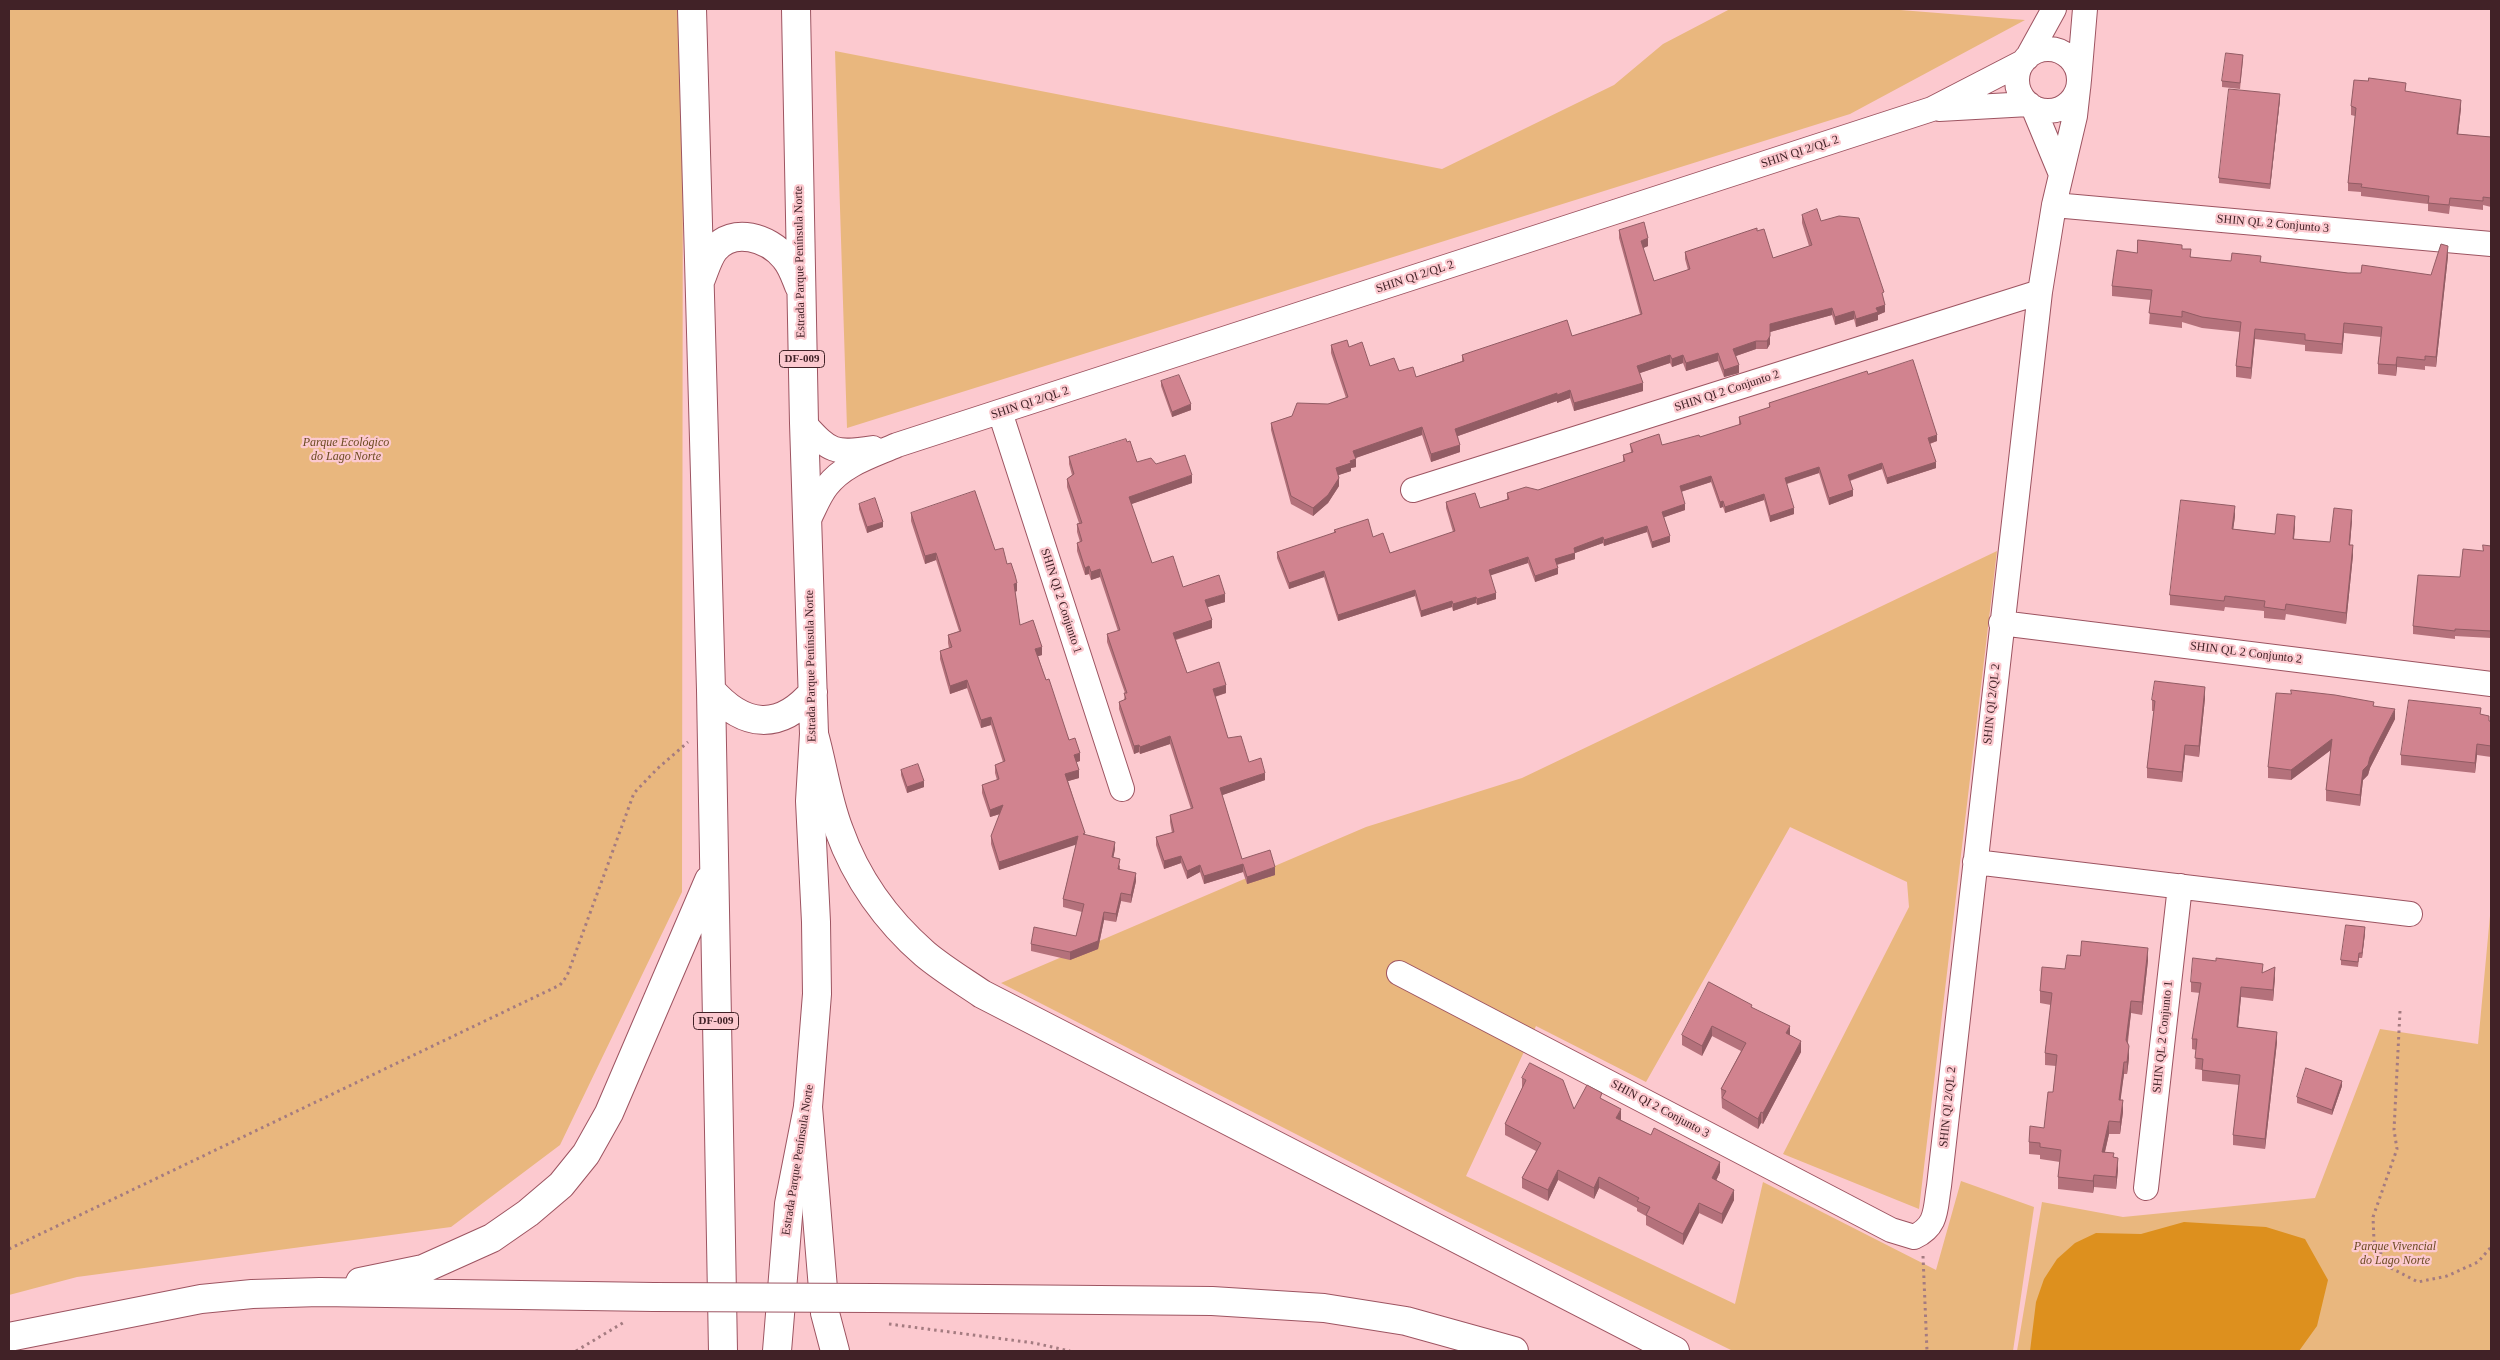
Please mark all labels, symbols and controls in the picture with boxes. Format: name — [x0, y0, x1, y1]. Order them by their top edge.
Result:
street label: SHIN QI 2/QL 2 — [1759, 133, 1841, 171]
street label: Estrada Parque Península Norte — [791, 186, 809, 338]
street label: SHIN QL 2 Conjunto 3 — [2216, 212, 2330, 236]
street label: SHIN QI 2/QL 2 — [1374, 258, 1456, 296]
road number: DF-009 — [780, 350, 824, 368]
street label: SHIN QI 2 Conjunto 2 — [1673, 367, 1781, 415]
street label: SHIN QI 2/QL 2 — [989, 384, 1071, 422]
park label: Parque Ecológico do Lago Norte — [303, 436, 389, 464]
street label: SHIN QI 2 Conjunto 1 — [1037, 547, 1085, 655]
street label: Estrada Parque Península Norte — [802, 590, 820, 742]
street label: SHIN QL 2 Conjunto 2 — [2189, 639, 2303, 667]
street label: SHIN QI 2/QL 2 — [1981, 663, 2003, 745]
street label: SHIN QL 2 Conjunto 1 — [2150, 980, 2176, 1094]
road number: DF-009 — [694, 1012, 738, 1030]
street label: SHIN QI 2/QL 2 — [1937, 1066, 1959, 1148]
street label: SHIN QI 2 Conjunto 3 — [1608, 1077, 1712, 1141]
street label: Estrada Parque Península Norte — [779, 1084, 817, 1236]
park label: Parque Vivencial do Lago Norte — [2354, 1240, 2436, 1268]

